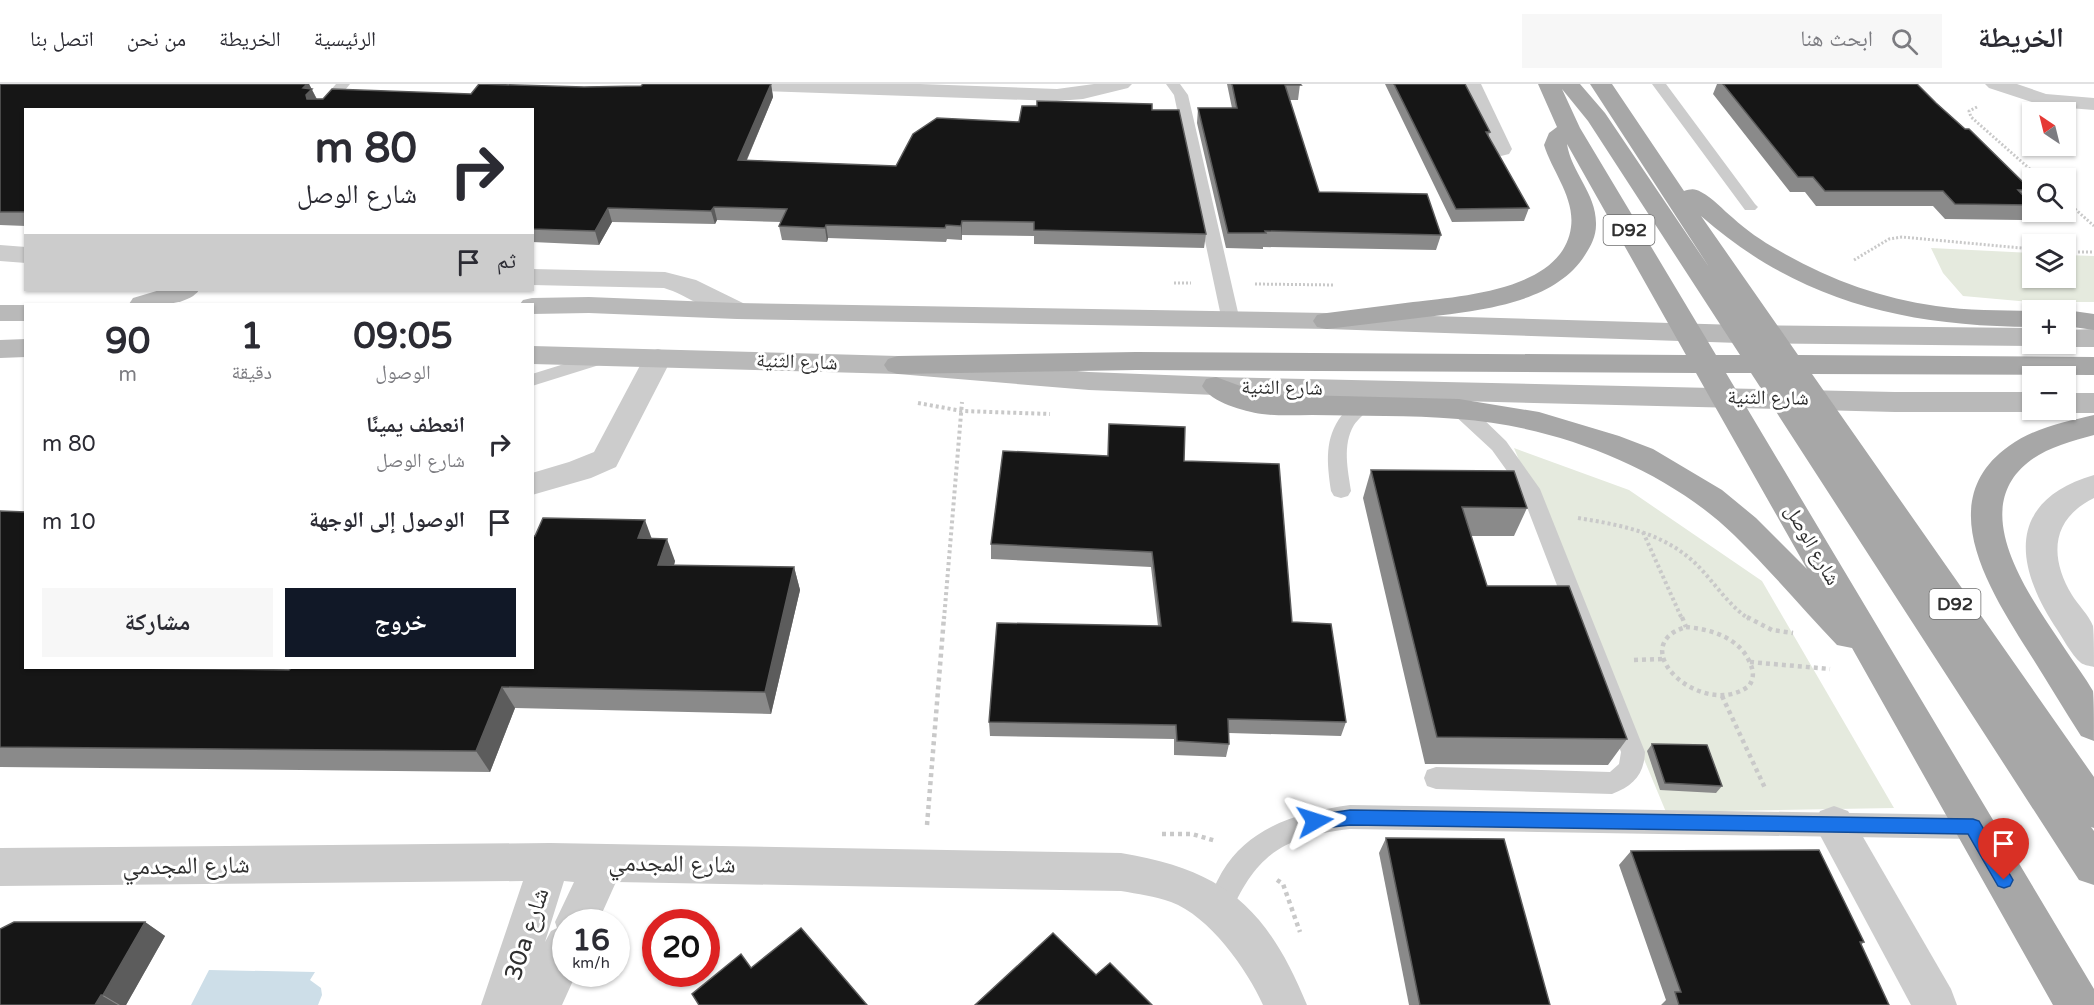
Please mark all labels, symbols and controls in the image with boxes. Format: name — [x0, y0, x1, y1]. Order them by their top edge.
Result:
search box — [1522, 14, 1942, 68]
text: الخريطة — [1978, 21, 2064, 55]
icon: search — [1888, 25, 1921, 58]
text: ابحث هنا — [1800, 26, 1873, 52]
text: اتصل بنا — [30, 27, 94, 52]
text: من نحن — [127, 27, 186, 52]
text: الخريطة — [219, 27, 281, 52]
text: الرئيسية — [314, 27, 376, 52]
north arrow — [2022, 102, 2076, 156]
map controls — [2022, 102, 2076, 420]
text: 80 m — [315, 123, 417, 174]
icon: right — [438, 132, 516, 210]
button: search — [2022, 168, 2076, 222]
text: شارع الوصل — [297, 178, 417, 211]
road number: D92 — [1604, 215, 1654, 245]
button: layers — [2022, 234, 2076, 288]
icon: arrive — [452, 246, 485, 279]
text: ثم — [497, 248, 516, 274]
button: + — [2022, 300, 2076, 354]
text: 1 — [240, 315, 263, 358]
text: 09:05 — [353, 315, 453, 358]
text: 90 — [105, 320, 150, 363]
street label: شارع الثنية — [756, 349, 838, 375]
text: دقيقة — [231, 361, 272, 385]
text: الوصول — [375, 361, 431, 385]
text: m — [119, 363, 137, 387]
button: − — [2022, 366, 2076, 420]
street label: شارع الثنية — [1241, 375, 1323, 401]
street label: شارع الثنية — [1727, 385, 1809, 411]
text: انعطف يمينًا — [366, 412, 465, 438]
icon: right — [483, 428, 516, 461]
text: 80 m — [42, 431, 96, 457]
text: شارع الوصل — [376, 449, 465, 473]
street label: شارع الوصل — [1779, 500, 1845, 590]
icon: arrive — [483, 506, 516, 539]
text: الوصول إلى الوجهة — [309, 507, 465, 533]
text: 10 m — [42, 509, 96, 535]
button: مشاركة — [42, 588, 273, 657]
button: خروج — [285, 588, 516, 657]
road number: D92 — [1930, 589, 1980, 619]
position arrow — [1283, 789, 1347, 853]
pin — [1978, 818, 2029, 880]
icon: arrive — [1987, 827, 2020, 860]
street label: شارع المجدمي — [608, 848, 736, 884]
street label: شارع المجدمي — [122, 850, 250, 886]
street label: 30a شارع — [498, 884, 556, 984]
speed limit sign: 20 — [642, 909, 720, 987]
text: 16 — [572, 922, 610, 959]
text: km/h — [572, 954, 610, 972]

